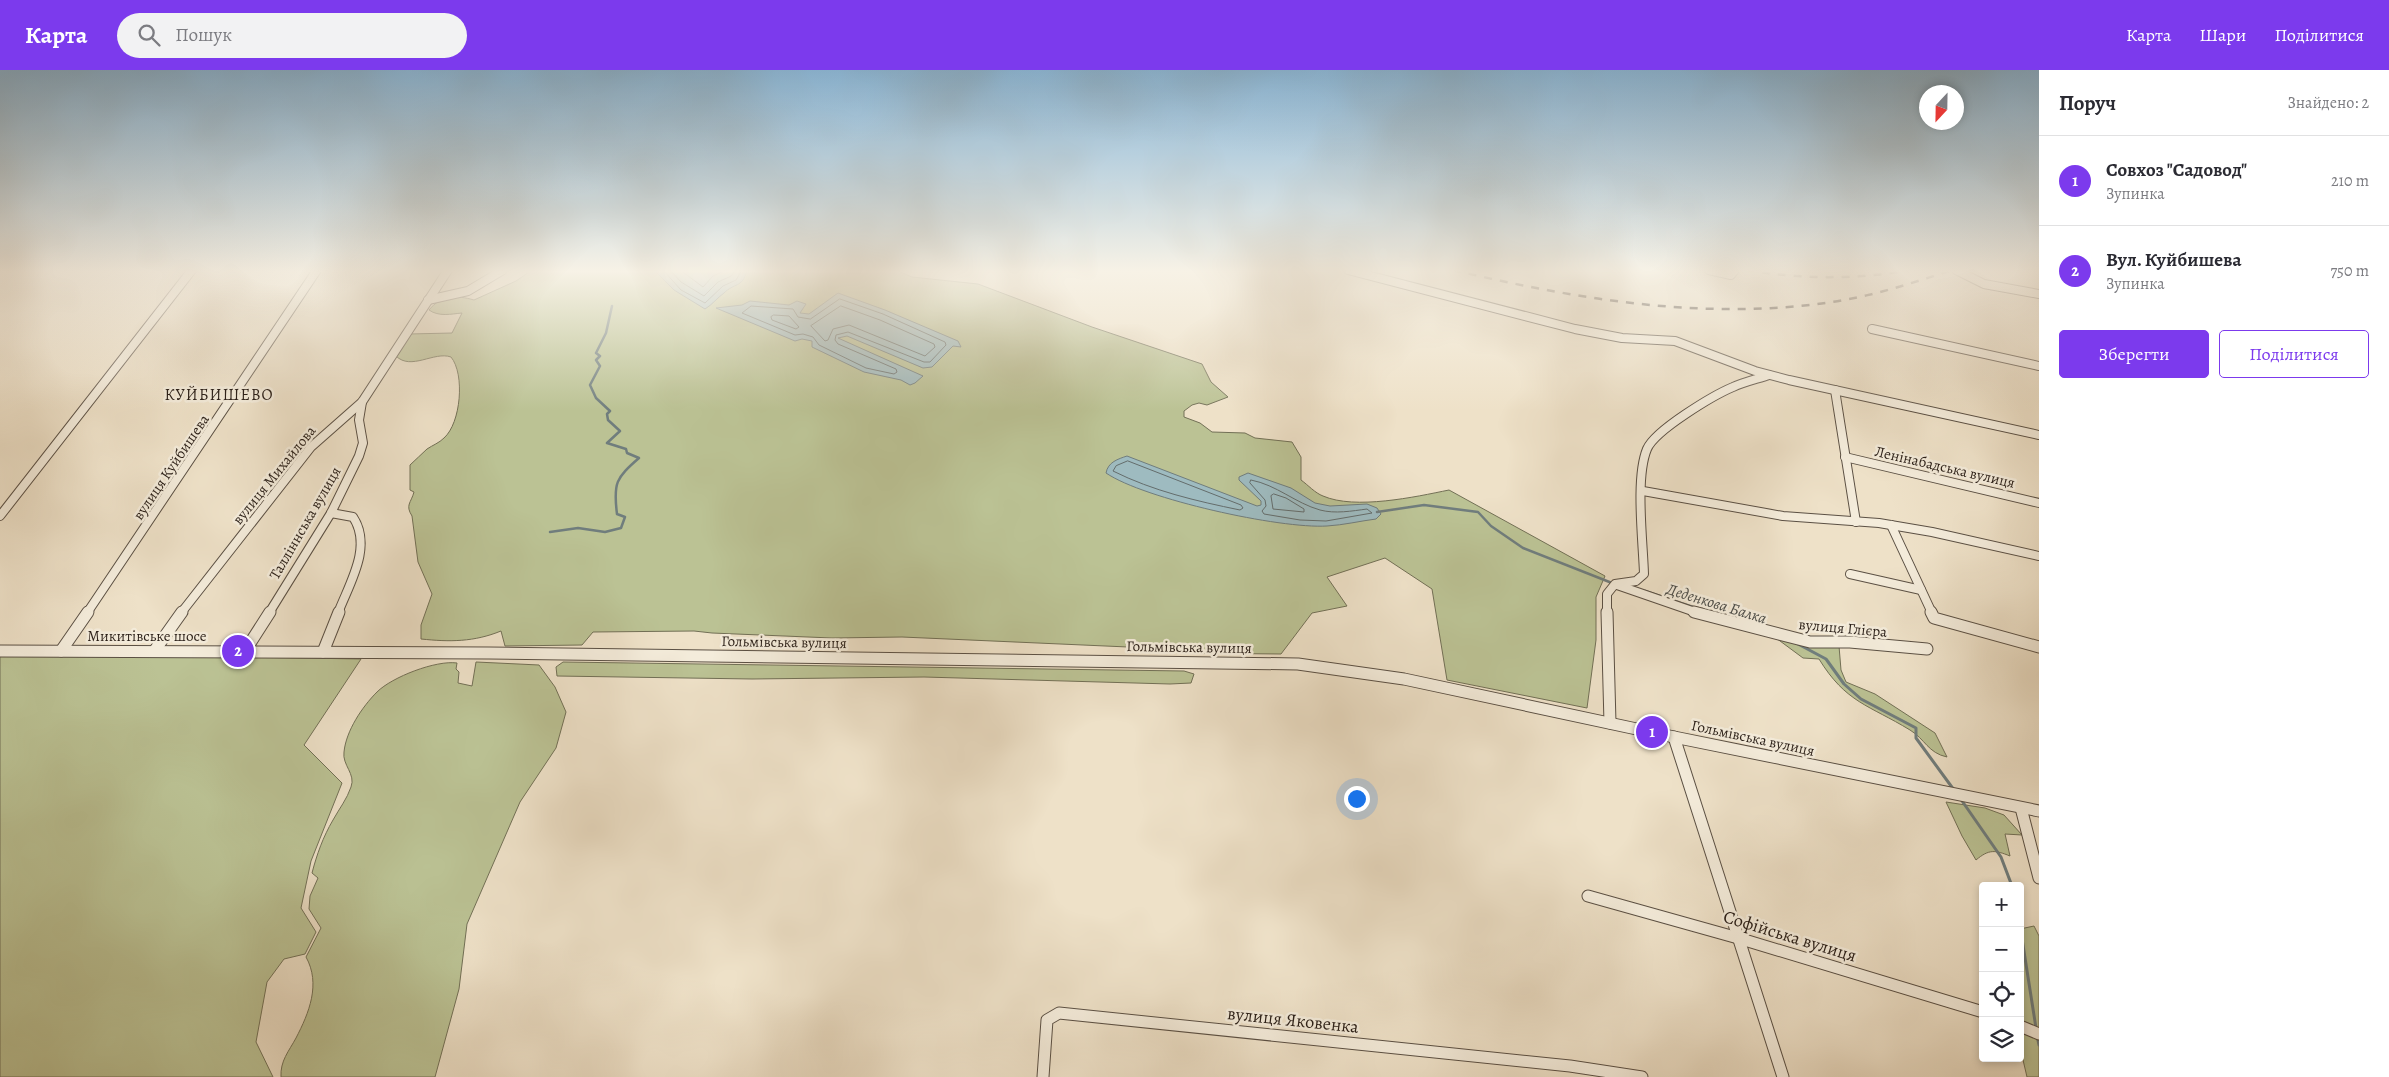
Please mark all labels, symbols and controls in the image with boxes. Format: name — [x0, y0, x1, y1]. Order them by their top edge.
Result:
search box — [117, 13, 467, 58]
text: Карта — [25, 19, 87, 51]
icon: search — [135, 21, 163, 49]
text: Пошук — [175, 22, 232, 48]
text: Карта — [2126, 23, 2171, 47]
text: Шари — [2199, 23, 2246, 47]
text: Поділитися — [2274, 23, 2364, 47]
north arrow — [1919, 85, 1964, 130]
text: Поруч — [2059, 89, 2116, 117]
text: Знайдено: 2 — [2288, 92, 2369, 114]
text: Совхоз "Садовод" — [2106, 157, 2247, 183]
text: 1 — [2072, 170, 2078, 192]
text: 210 m — [2331, 170, 2369, 192]
text: Зупинка — [2106, 183, 2165, 205]
text: Вул. Куйбишева — [2106, 247, 2241, 273]
text: 2 — [2071, 260, 2079, 282]
text: 750 m — [2330, 260, 2369, 282]
text: Зупинка — [2106, 273, 2165, 295]
button: Зберегти — [2059, 330, 2209, 378]
button: Поділитися — [2219, 330, 2369, 378]
district label: КУЙБИШЕВО — [164, 384, 274, 406]
street label: вулиця Куйбишева — [128, 410, 214, 524]
street label: вулиця Михайлова — [228, 421, 320, 529]
street label: Ленінабадська вулиця — [1873, 441, 2017, 493]
street label: Талліннська вулиця — [265, 463, 345, 583]
water label: Деденкова Балка — [1663, 578, 1769, 630]
street label: вулиця Глієра — [1798, 614, 1888, 642]
street label: Микитівське шосе — [87, 626, 207, 646]
street label: Гольмівська вулиця — [721, 631, 847, 653]
pin: 2 — [222, 632, 254, 670]
street label: Гольмівська вулиця — [1126, 636, 1252, 658]
pin: 1 — [1636, 713, 1668, 751]
street label: Гольмівська вулиця — [1690, 715, 1816, 761]
your location — [1344, 786, 1370, 812]
map controls — [1979, 882, 2024, 1062]
button: + — [1979, 882, 2024, 927]
street label: Софійська вулиця — [1721, 904, 1859, 968]
button: − — [1979, 927, 2024, 972]
button: locate — [1979, 972, 2024, 1017]
street label: вулиця Яковенка — [1226, 1001, 1361, 1039]
button: layers — [1979, 1017, 2024, 1062]

